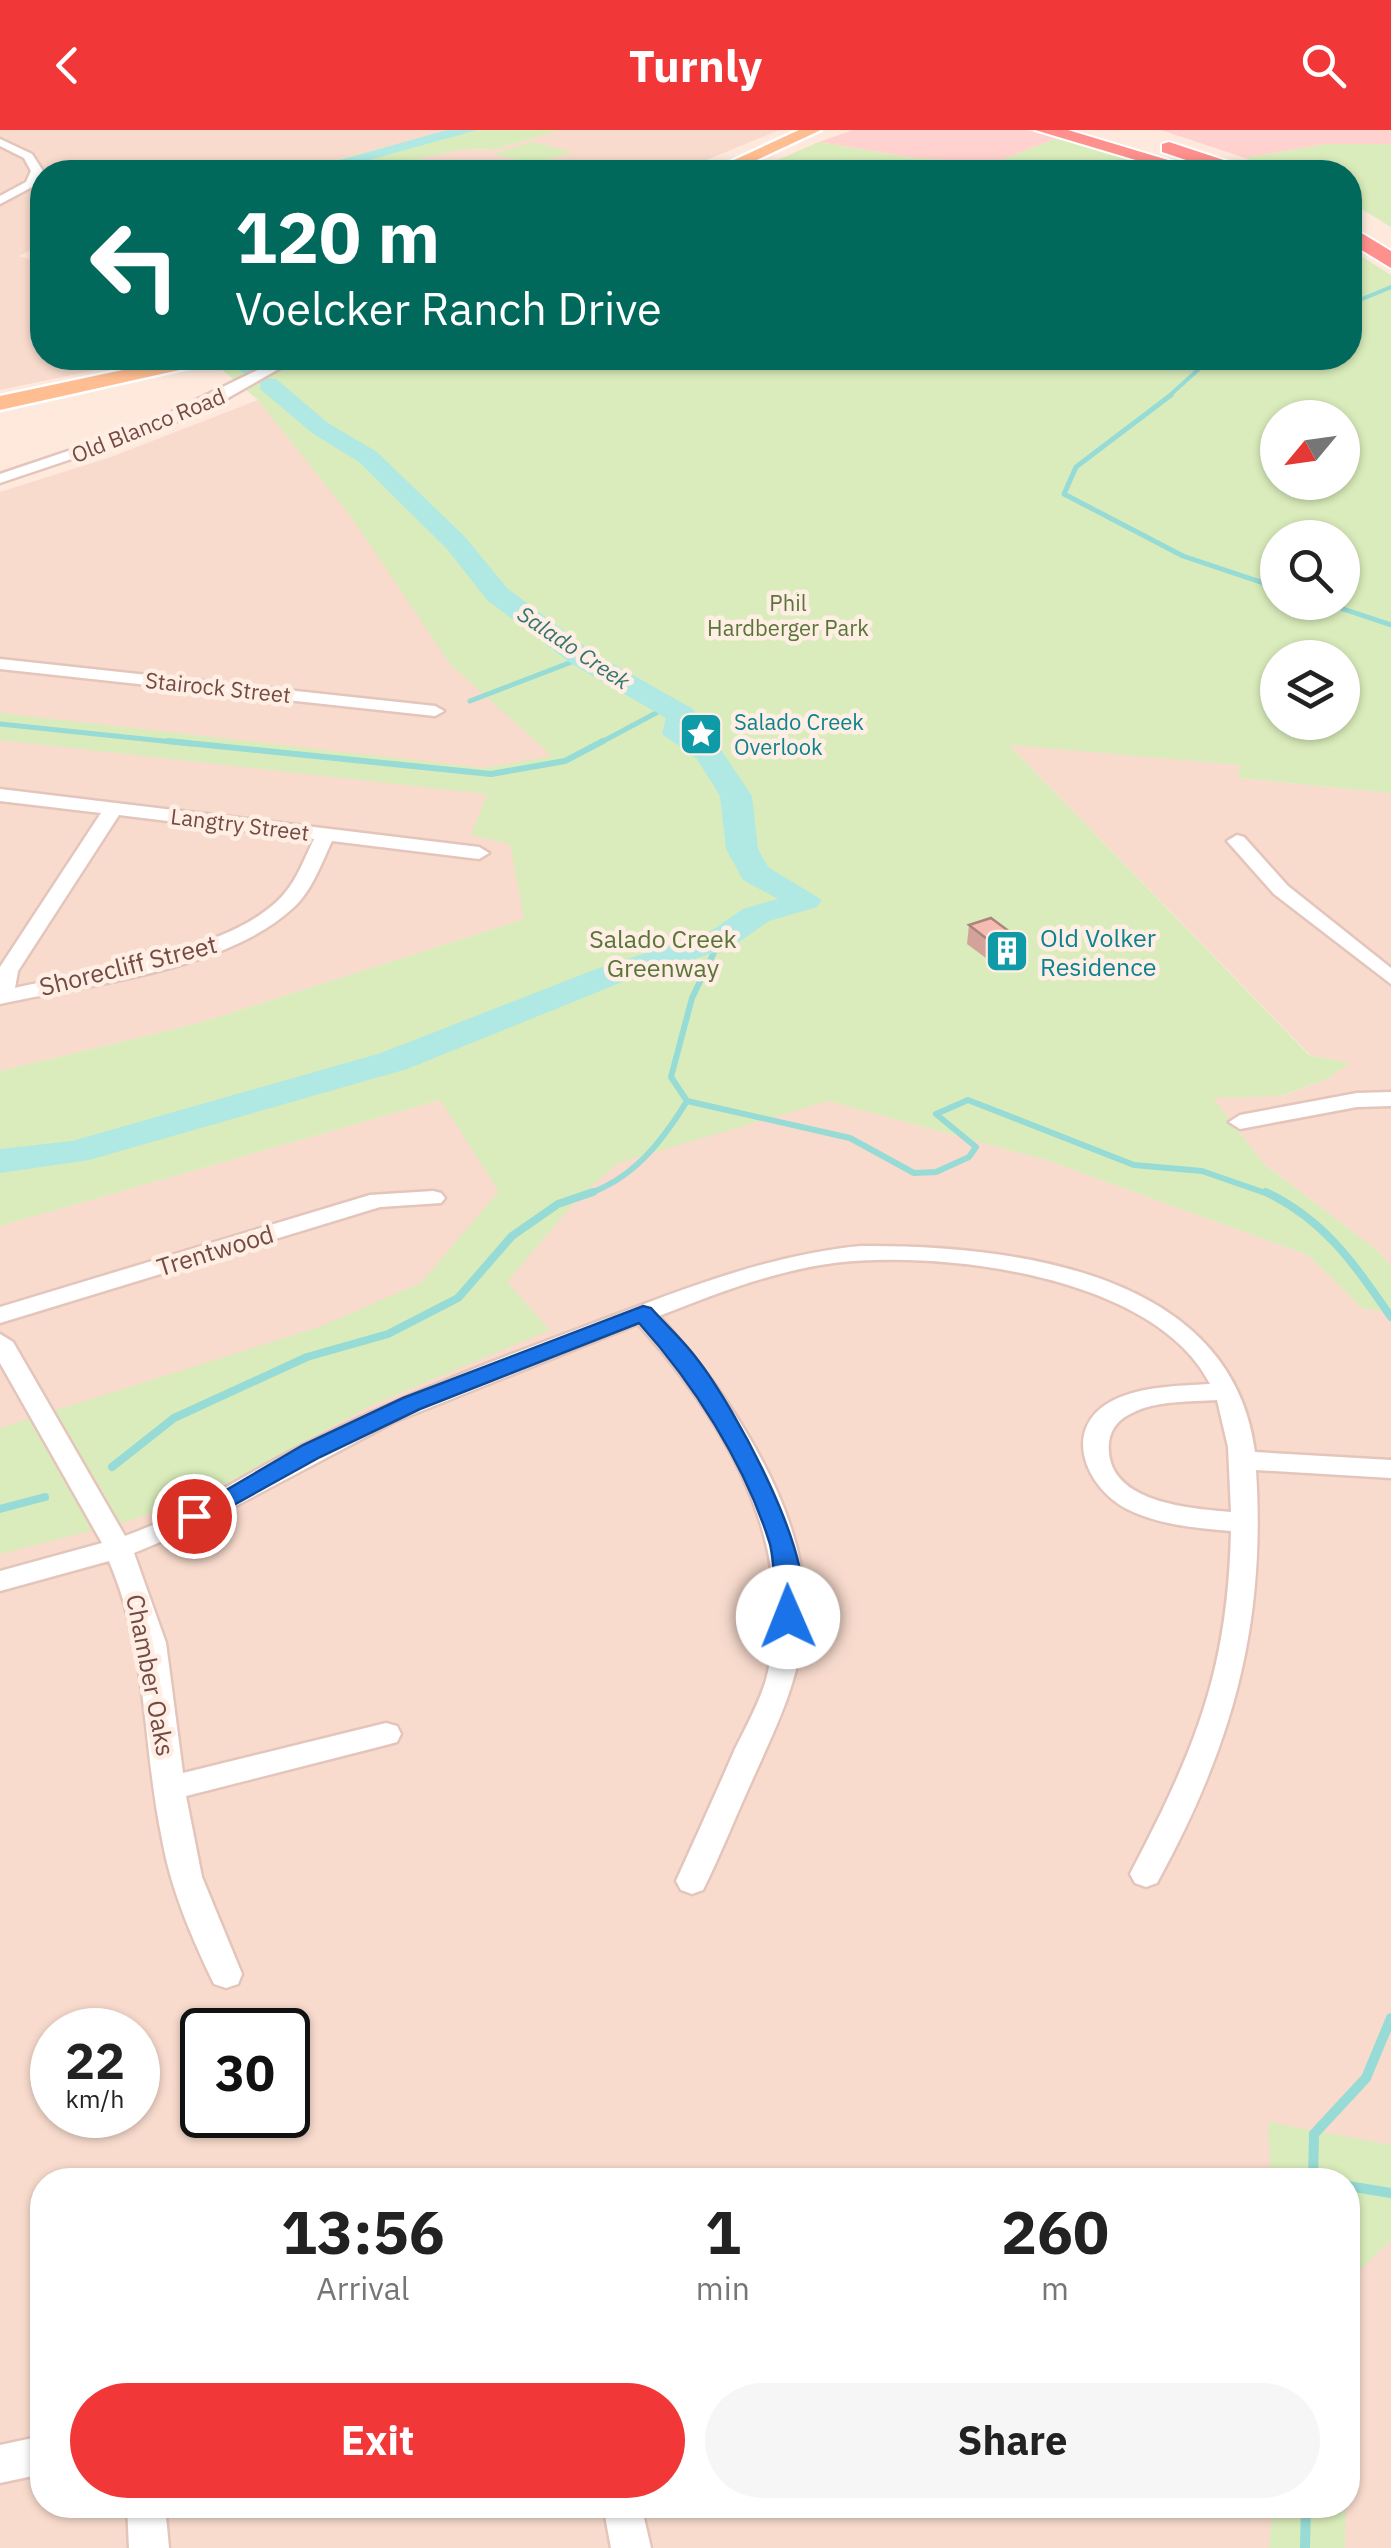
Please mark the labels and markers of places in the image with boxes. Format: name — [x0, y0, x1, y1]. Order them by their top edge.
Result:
place label: Salado Creek Overlook — [734, 707, 864, 761]
place icon: Salado Creek Overlook — [678, 711, 724, 757]
place label: Old Volker Residence — [1040, 921, 1156, 983]
building icon: Old Volker Residence — [984, 928, 1030, 974]
pin — [152, 1474, 237, 1559]

